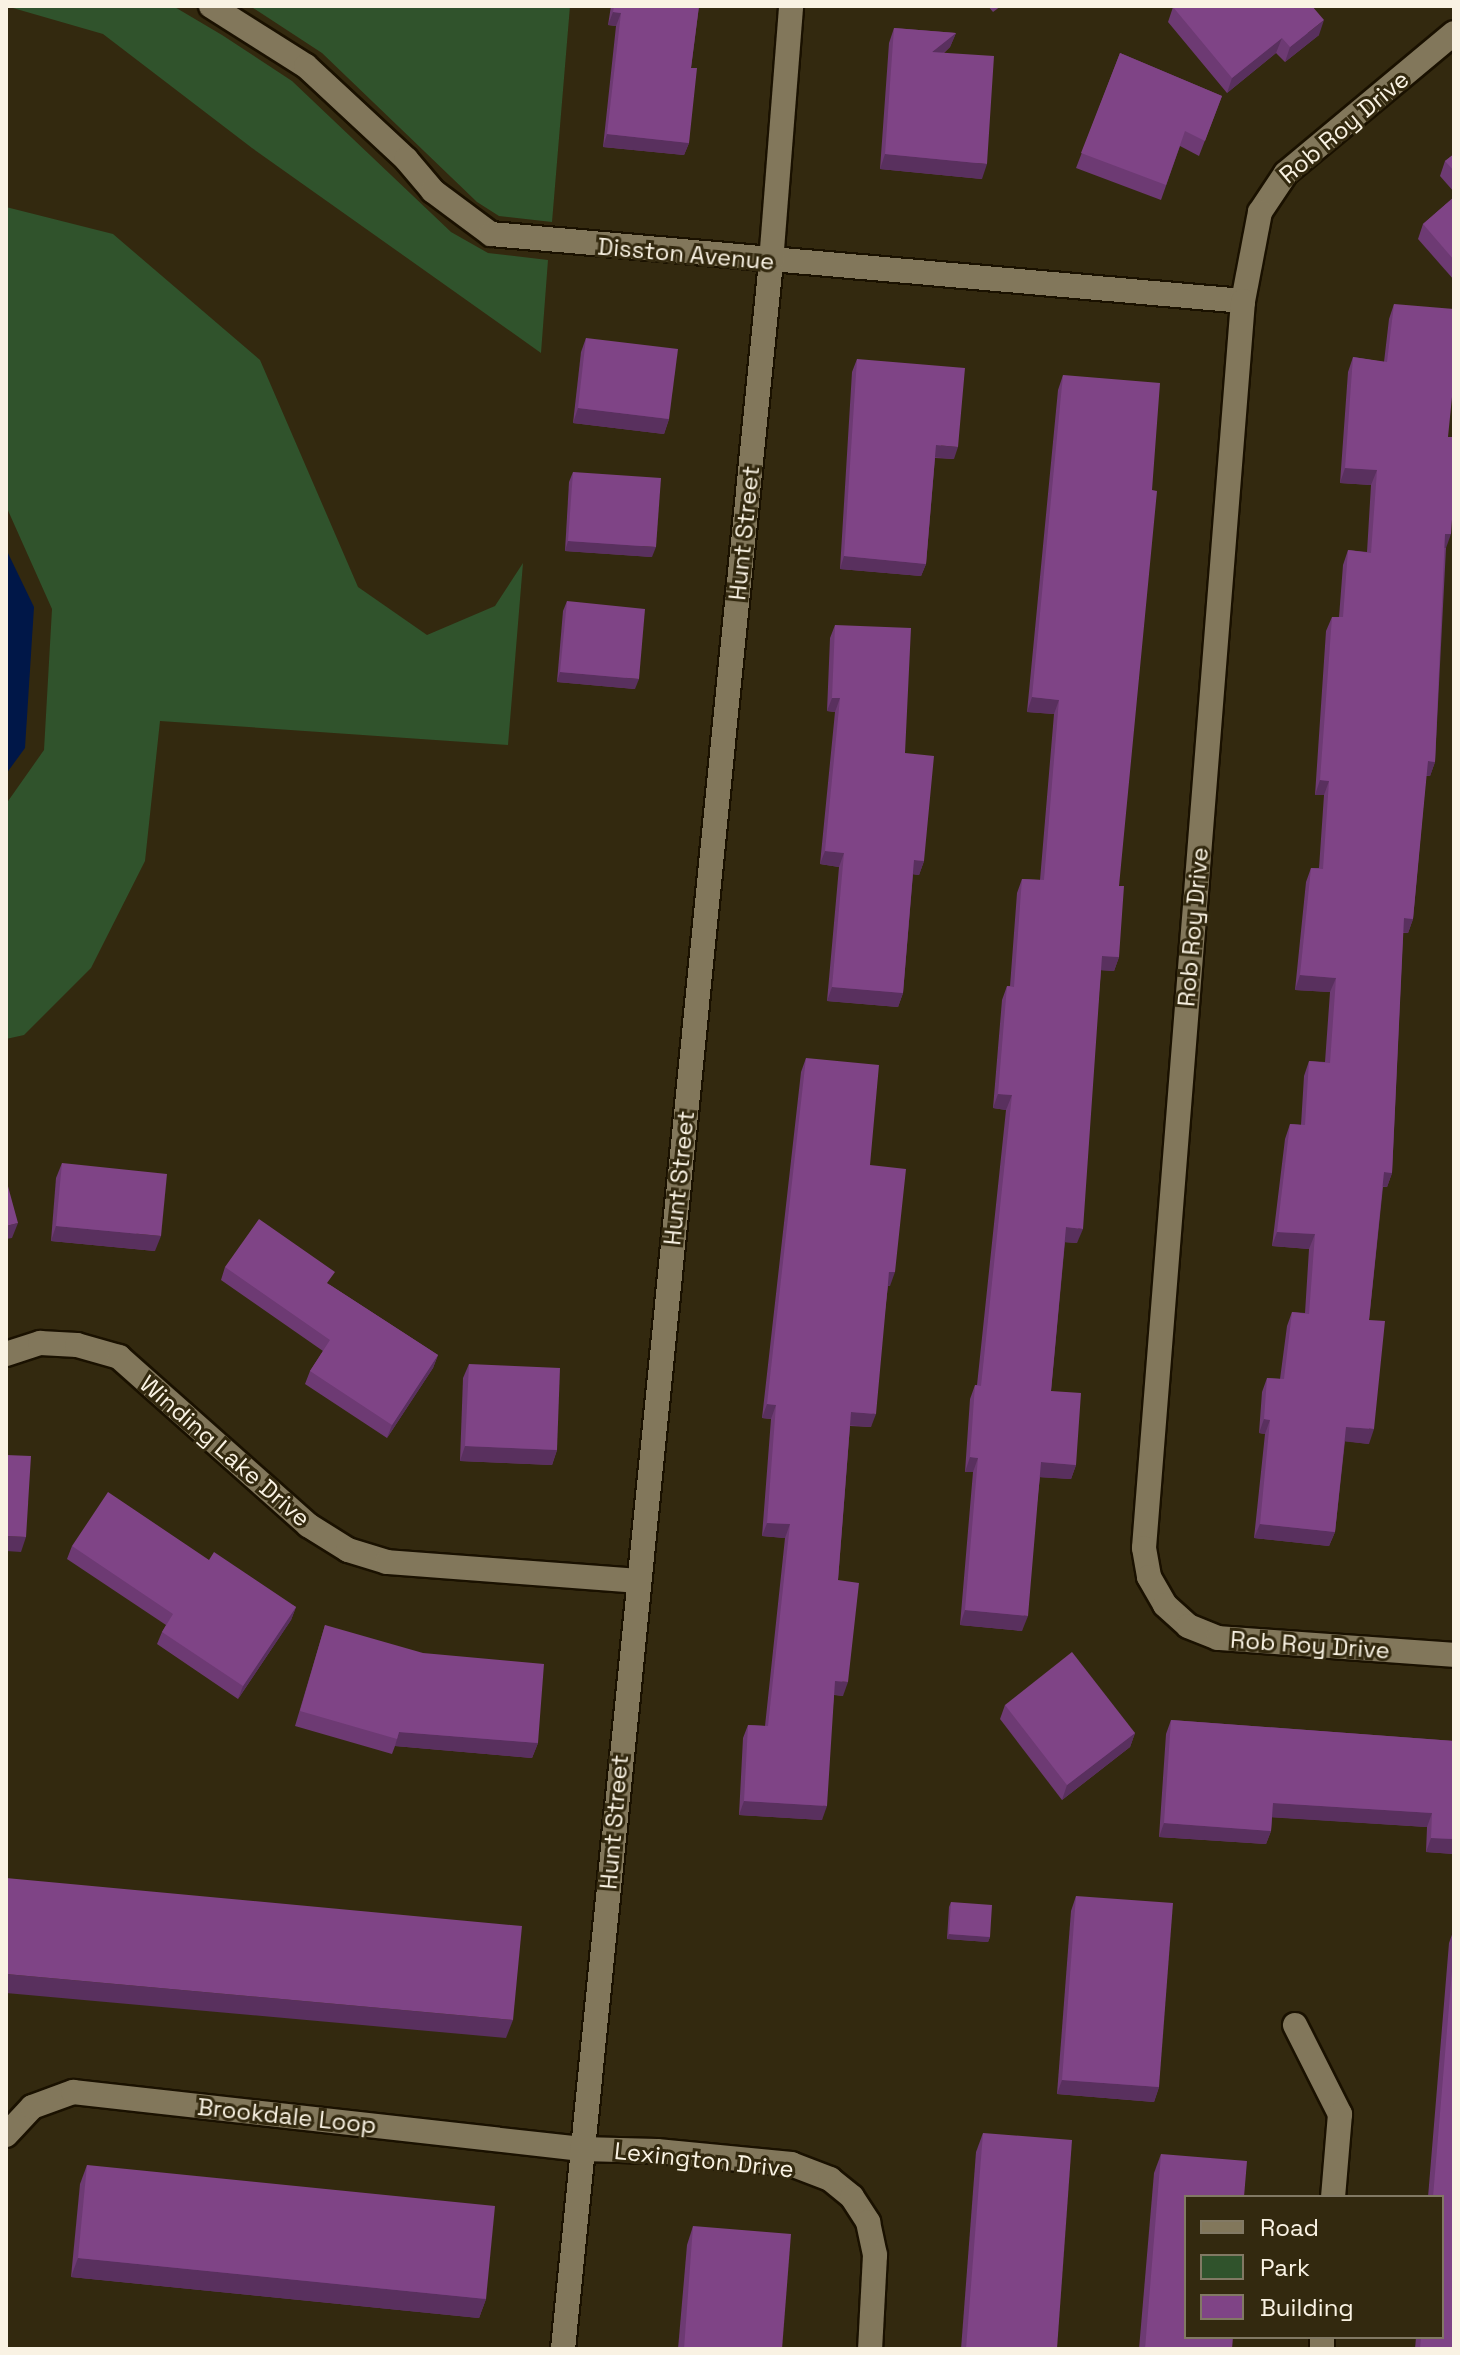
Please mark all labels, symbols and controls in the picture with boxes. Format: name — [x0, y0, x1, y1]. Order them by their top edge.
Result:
street label: Rob Roy Drive — [1273, 65, 1415, 189]
street label: Disston Avenue — [596, 232, 776, 276]
street label: Hunt Street — [723, 464, 765, 602]
street label: Rob Roy Drive — [1172, 846, 1214, 1008]
street label: Hunt Street — [658, 1109, 700, 1247]
street label: Winding Lake Drive — [134, 1369, 316, 1533]
street label: Rob Roy Drive — [1229, 1625, 1391, 1665]
street label: Hunt Street — [594, 1753, 634, 1891]
street label: Brookdale Loop — [196, 2092, 378, 2140]
street label: Lexington Drive — [613, 2136, 795, 2184]
legend — [1184, 2195, 1444, 2339]
text: Road — [1260, 2212, 1319, 2243]
text: Park — [1260, 2252, 1310, 2283]
text: Building — [1260, 2292, 1354, 2323]

